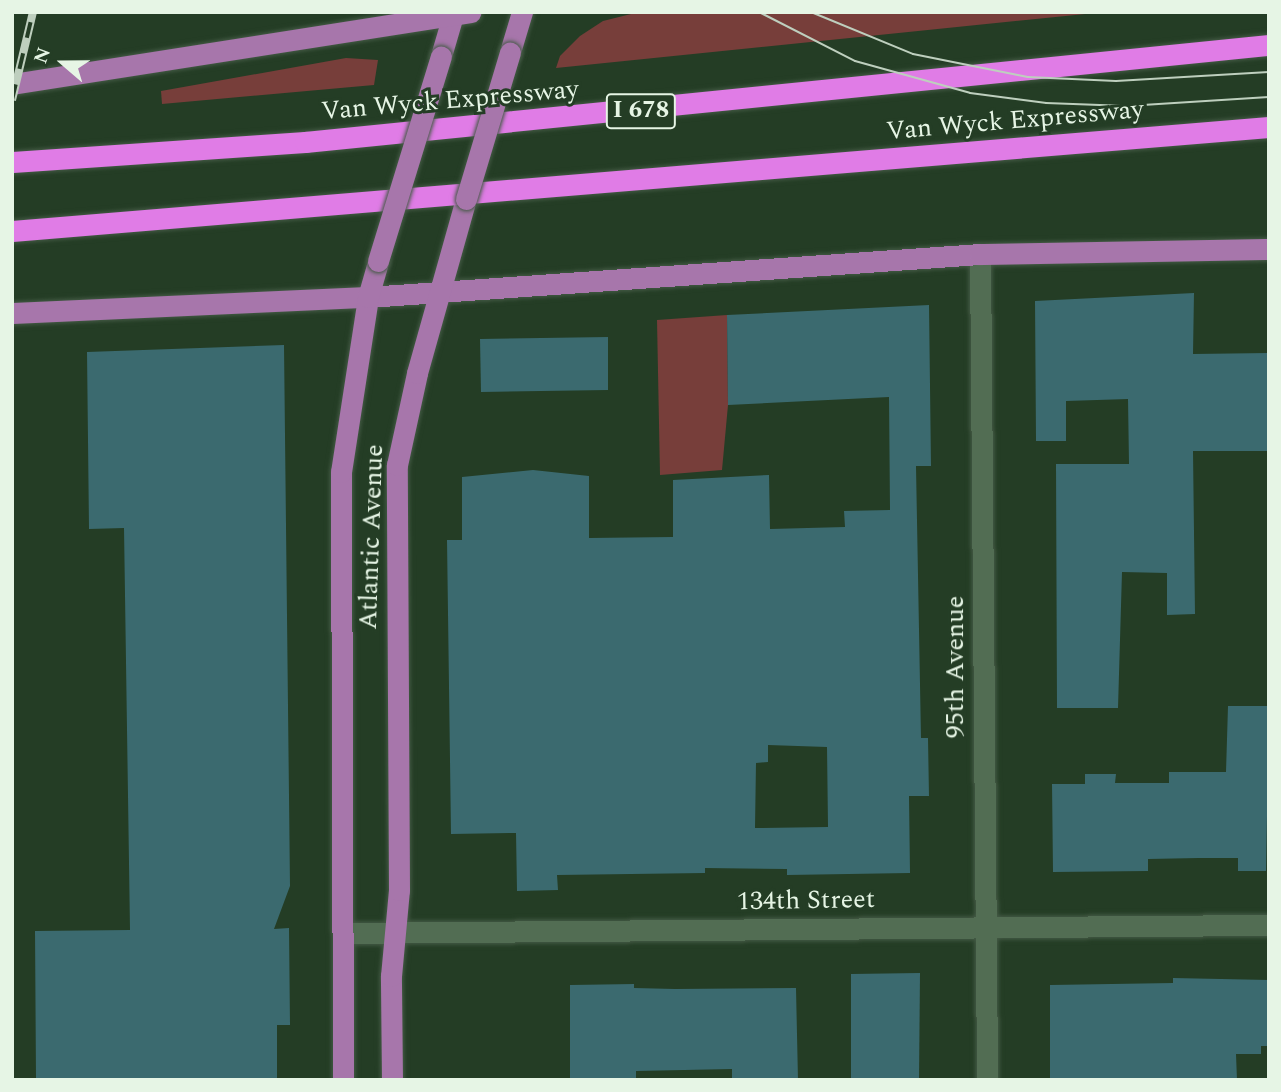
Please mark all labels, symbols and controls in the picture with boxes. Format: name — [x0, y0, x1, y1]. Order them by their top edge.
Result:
north arrow — [28, 28, 98, 98]
text: N — [27, 43, 59, 68]
street label: Van Wyck Expressway — [320, 74, 580, 128]
road number: I 678 — [604, 90, 678, 132]
street label: Van Wyck Expressway — [885, 94, 1145, 148]
street label: Atlantic Avenue — [353, 444, 391, 630]
street label: 95th Avenue — [940, 596, 972, 738]
street label: 134th Street — [737, 884, 875, 918]

